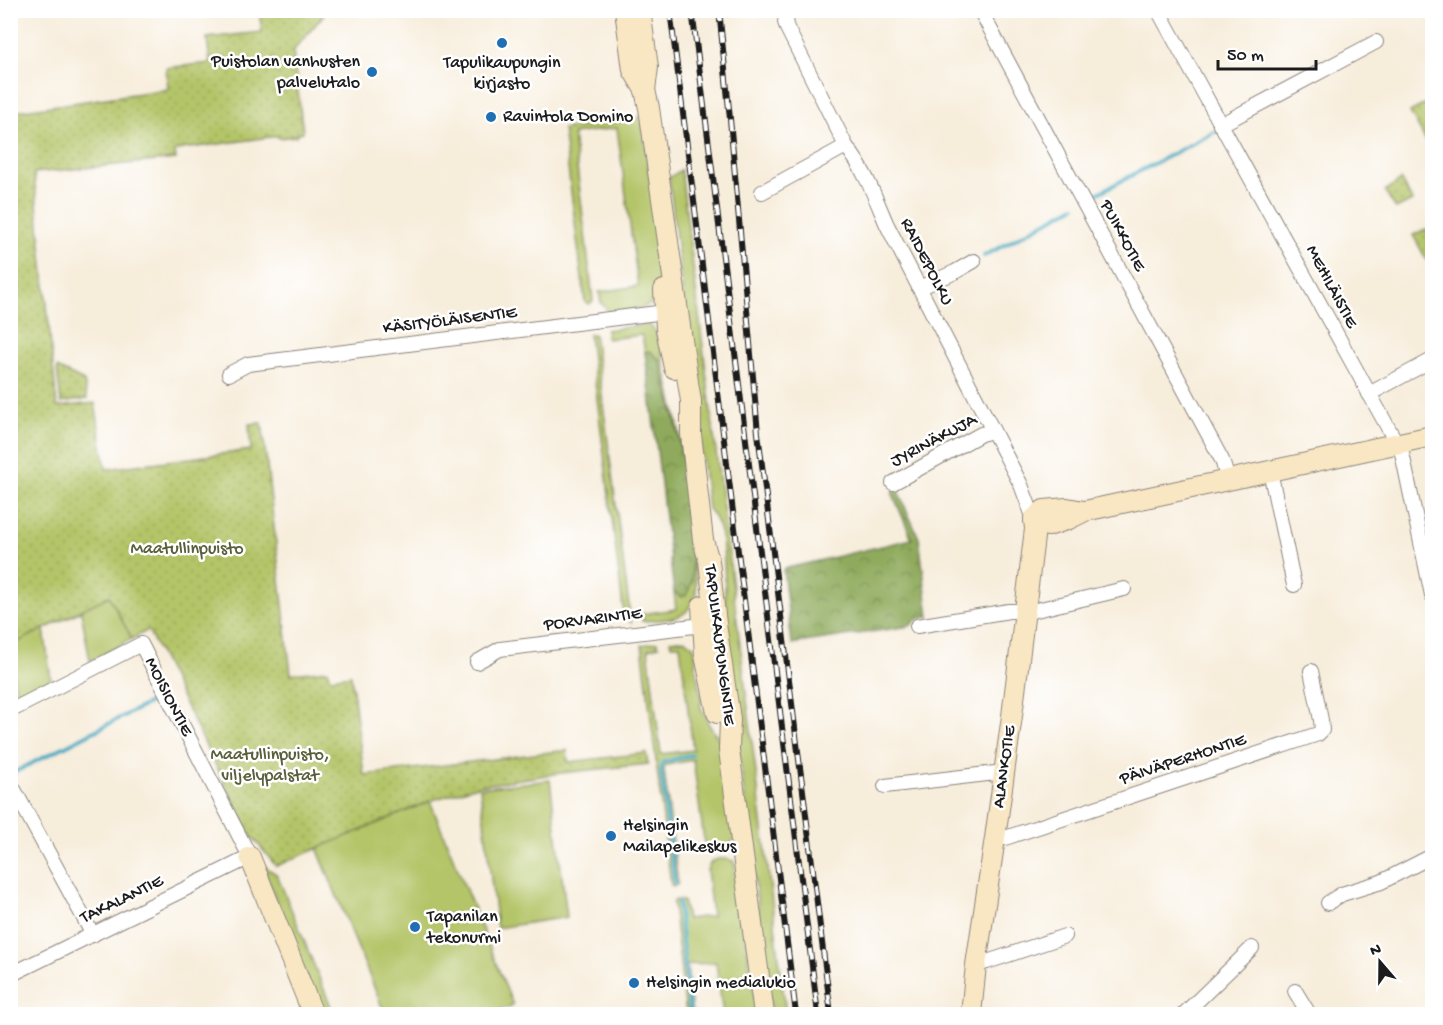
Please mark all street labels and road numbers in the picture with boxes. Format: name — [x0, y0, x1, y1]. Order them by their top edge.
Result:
street label: PUIKKOTIE — [1094, 196, 1150, 276]
street label: RAIDEPOLKU — [895, 215, 957, 309]
street label: MEHILÄISTIE — [1300, 242, 1362, 333]
street label: KÄSITYÖLÄISENTIE — [382, 302, 519, 340]
street label: JYRINÄKUJA — [887, 409, 982, 472]
street label: TAPULIKAUPUNGINTIE — [699, 562, 739, 727]
street label: PORVARINTIE — [542, 603, 644, 637]
street label: MOISIONTIE — [139, 654, 197, 740]
street label: ALANKOTIE — [989, 724, 1021, 809]
street label: PÄIVÄPERHONTIE — [1116, 729, 1249, 791]
street label: TAKALANTIE — [76, 871, 168, 929]

